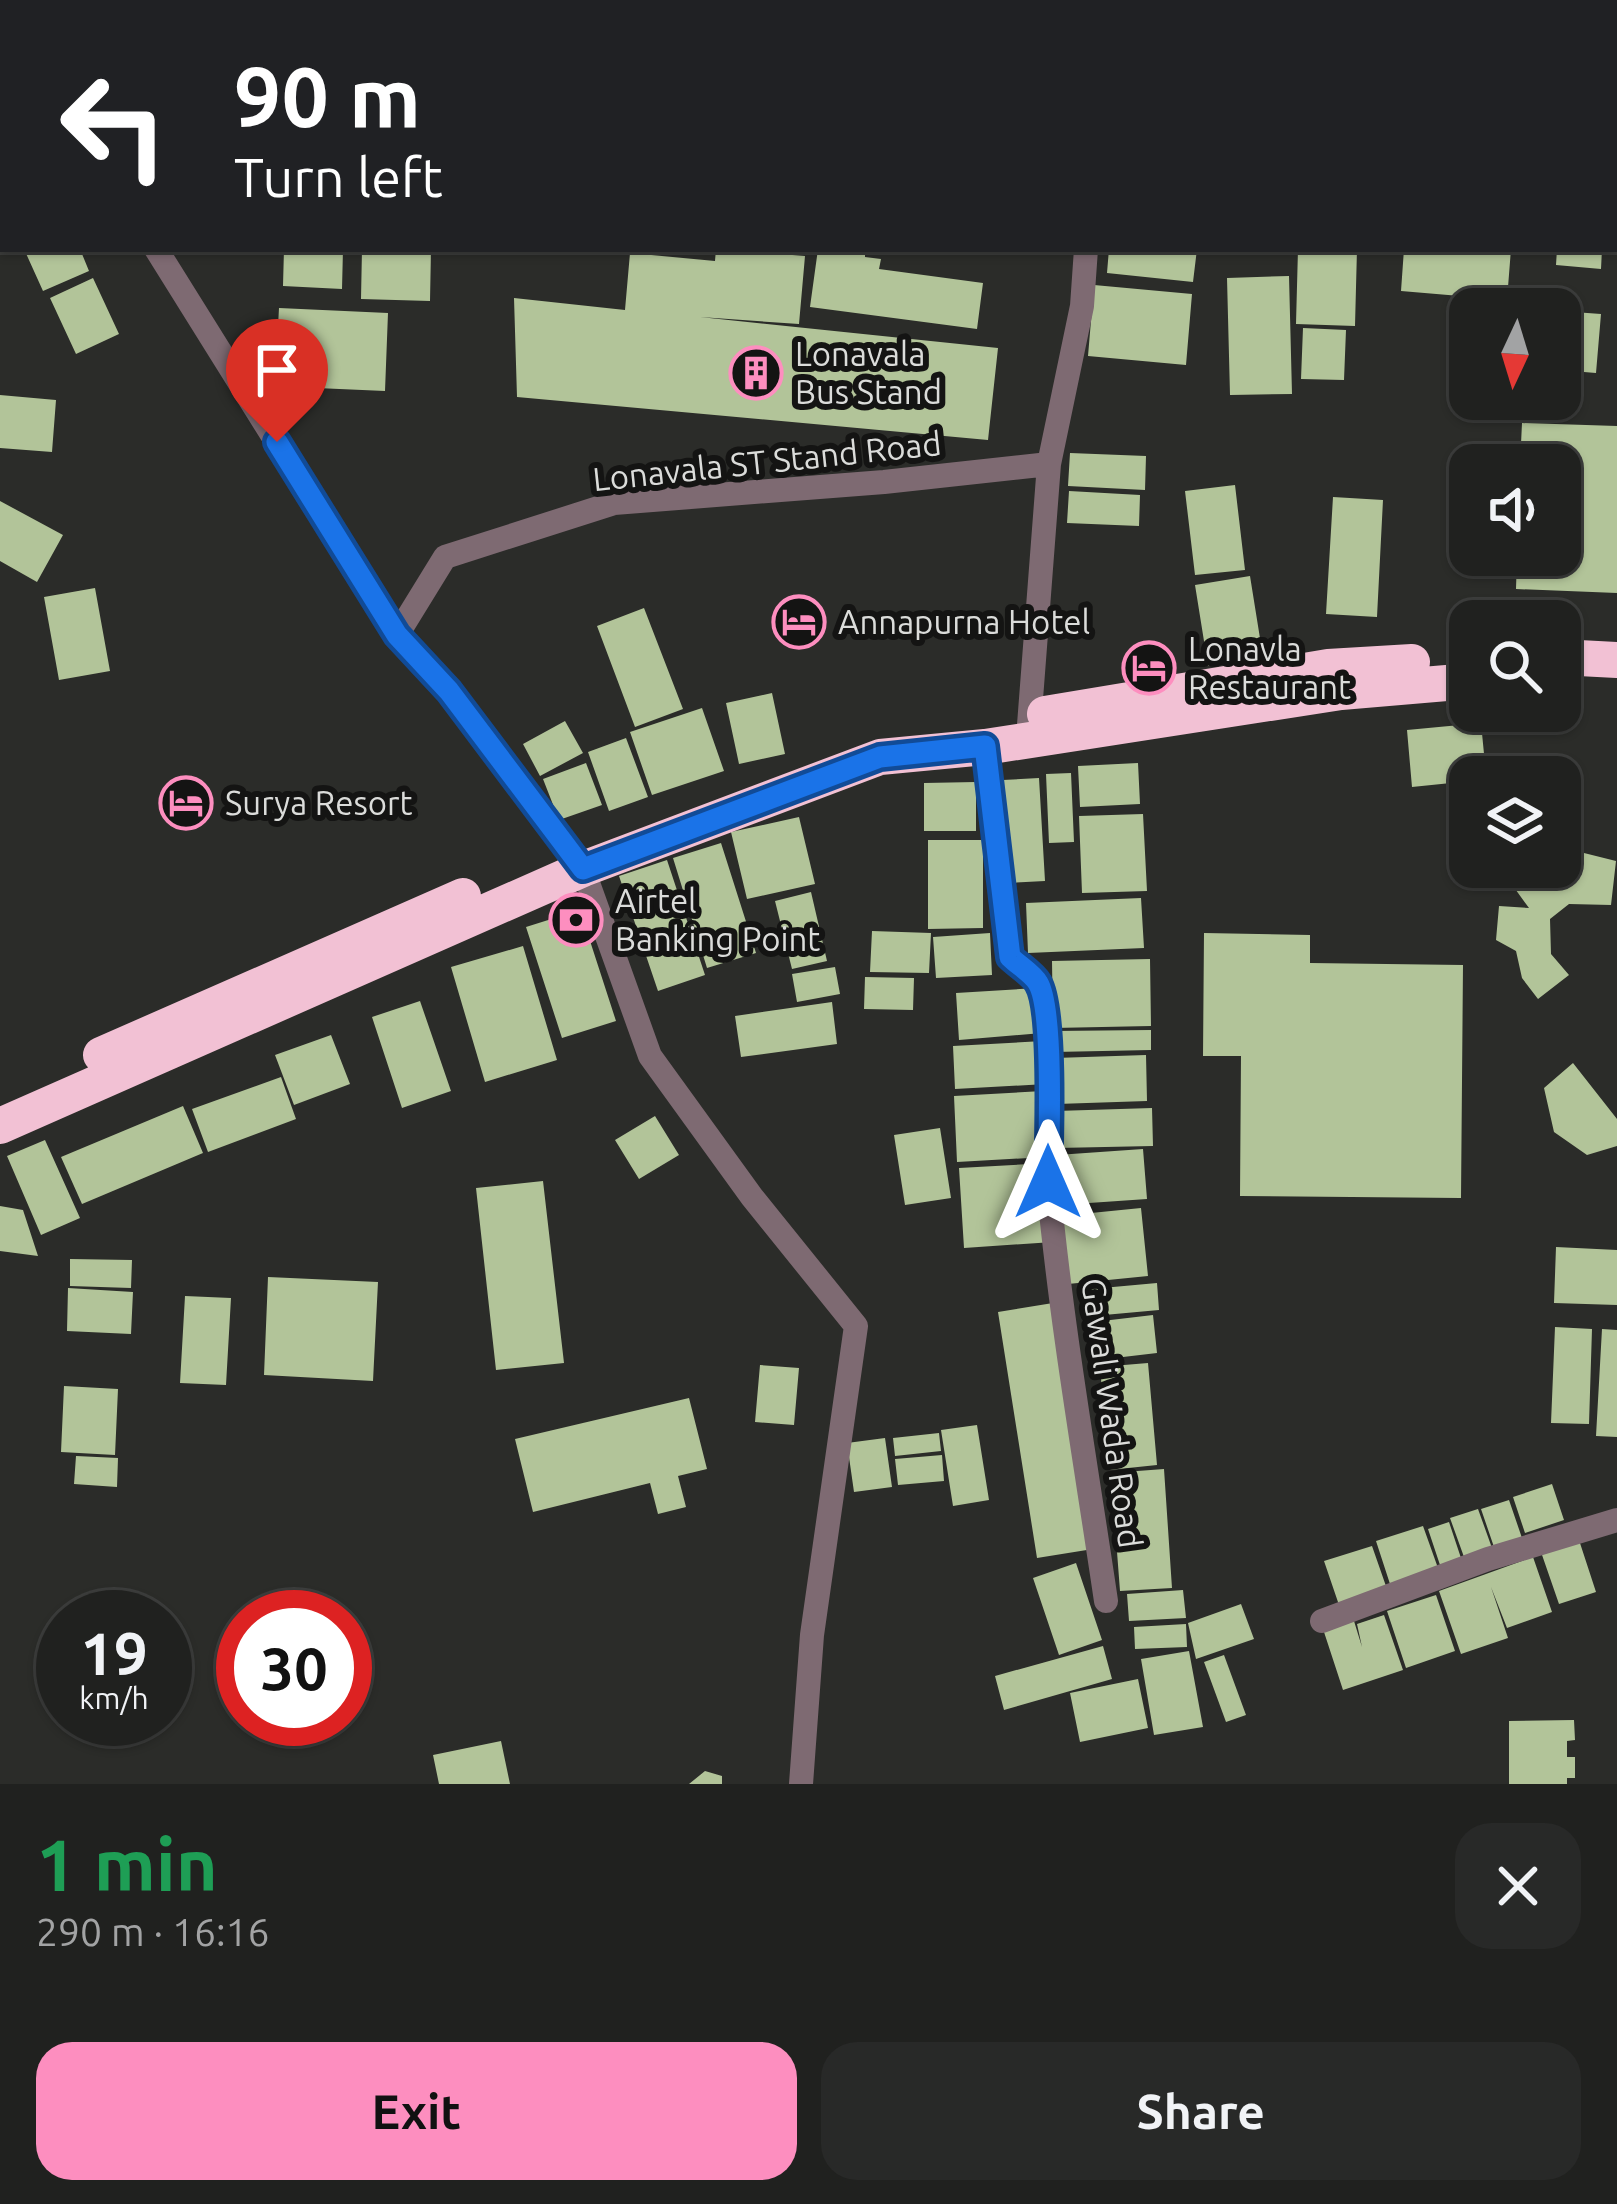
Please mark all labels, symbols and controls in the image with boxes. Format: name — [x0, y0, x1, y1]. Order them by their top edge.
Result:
icon: left — [36, 48, 192, 204]
text: 90 m — [234, 49, 421, 143]
text: Turn left — [234, 147, 443, 207]
north arrow — [1449, 288, 1581, 420]
map controls — [1449, 288, 1581, 888]
pin — [226, 319, 328, 442]
place label: Lonavala Bus Stand — [795, 335, 942, 410]
icon: arrive — [244, 337, 310, 403]
building icon: Lonavala Bus Stand — [728, 345, 784, 401]
street label: Lonavala ST Stand Road — [591, 424, 943, 497]
button: sound — [1449, 444, 1581, 576]
hotel icon: Annapurna Hotel — [771, 594, 827, 650]
button: search — [1449, 600, 1581, 732]
place label: Annapurna Hotel — [838, 603, 1090, 640]
place label: Lonavla Restaurant — [1188, 630, 1351, 705]
hotel icon: Lonavla Restaurant — [1121, 640, 1177, 696]
button: layers — [1449, 756, 1581, 888]
hotel icon: Surya Resort — [158, 775, 214, 831]
place label: Surya Resort — [225, 784, 413, 821]
place label: Airtel Banking Point — [615, 882, 820, 957]
bank icon: Airtel Banking Point — [548, 892, 604, 948]
position arrow — [985, 1119, 1111, 1245]
street label: Gawali Wada Road — [1075, 1276, 1150, 1550]
speed limit sign: 30 — [216, 1590, 372, 1746]
text: 19 — [80, 1619, 148, 1686]
text: km/h — [79, 1681, 149, 1715]
button: close — [1455, 1823, 1581, 1949]
text: 1 min — [36, 1824, 218, 1905]
text: 290 m · 16:16 — [36, 1910, 270, 1953]
button: Exit — [36, 2042, 797, 2180]
button: Share — [821, 2042, 1581, 2180]

